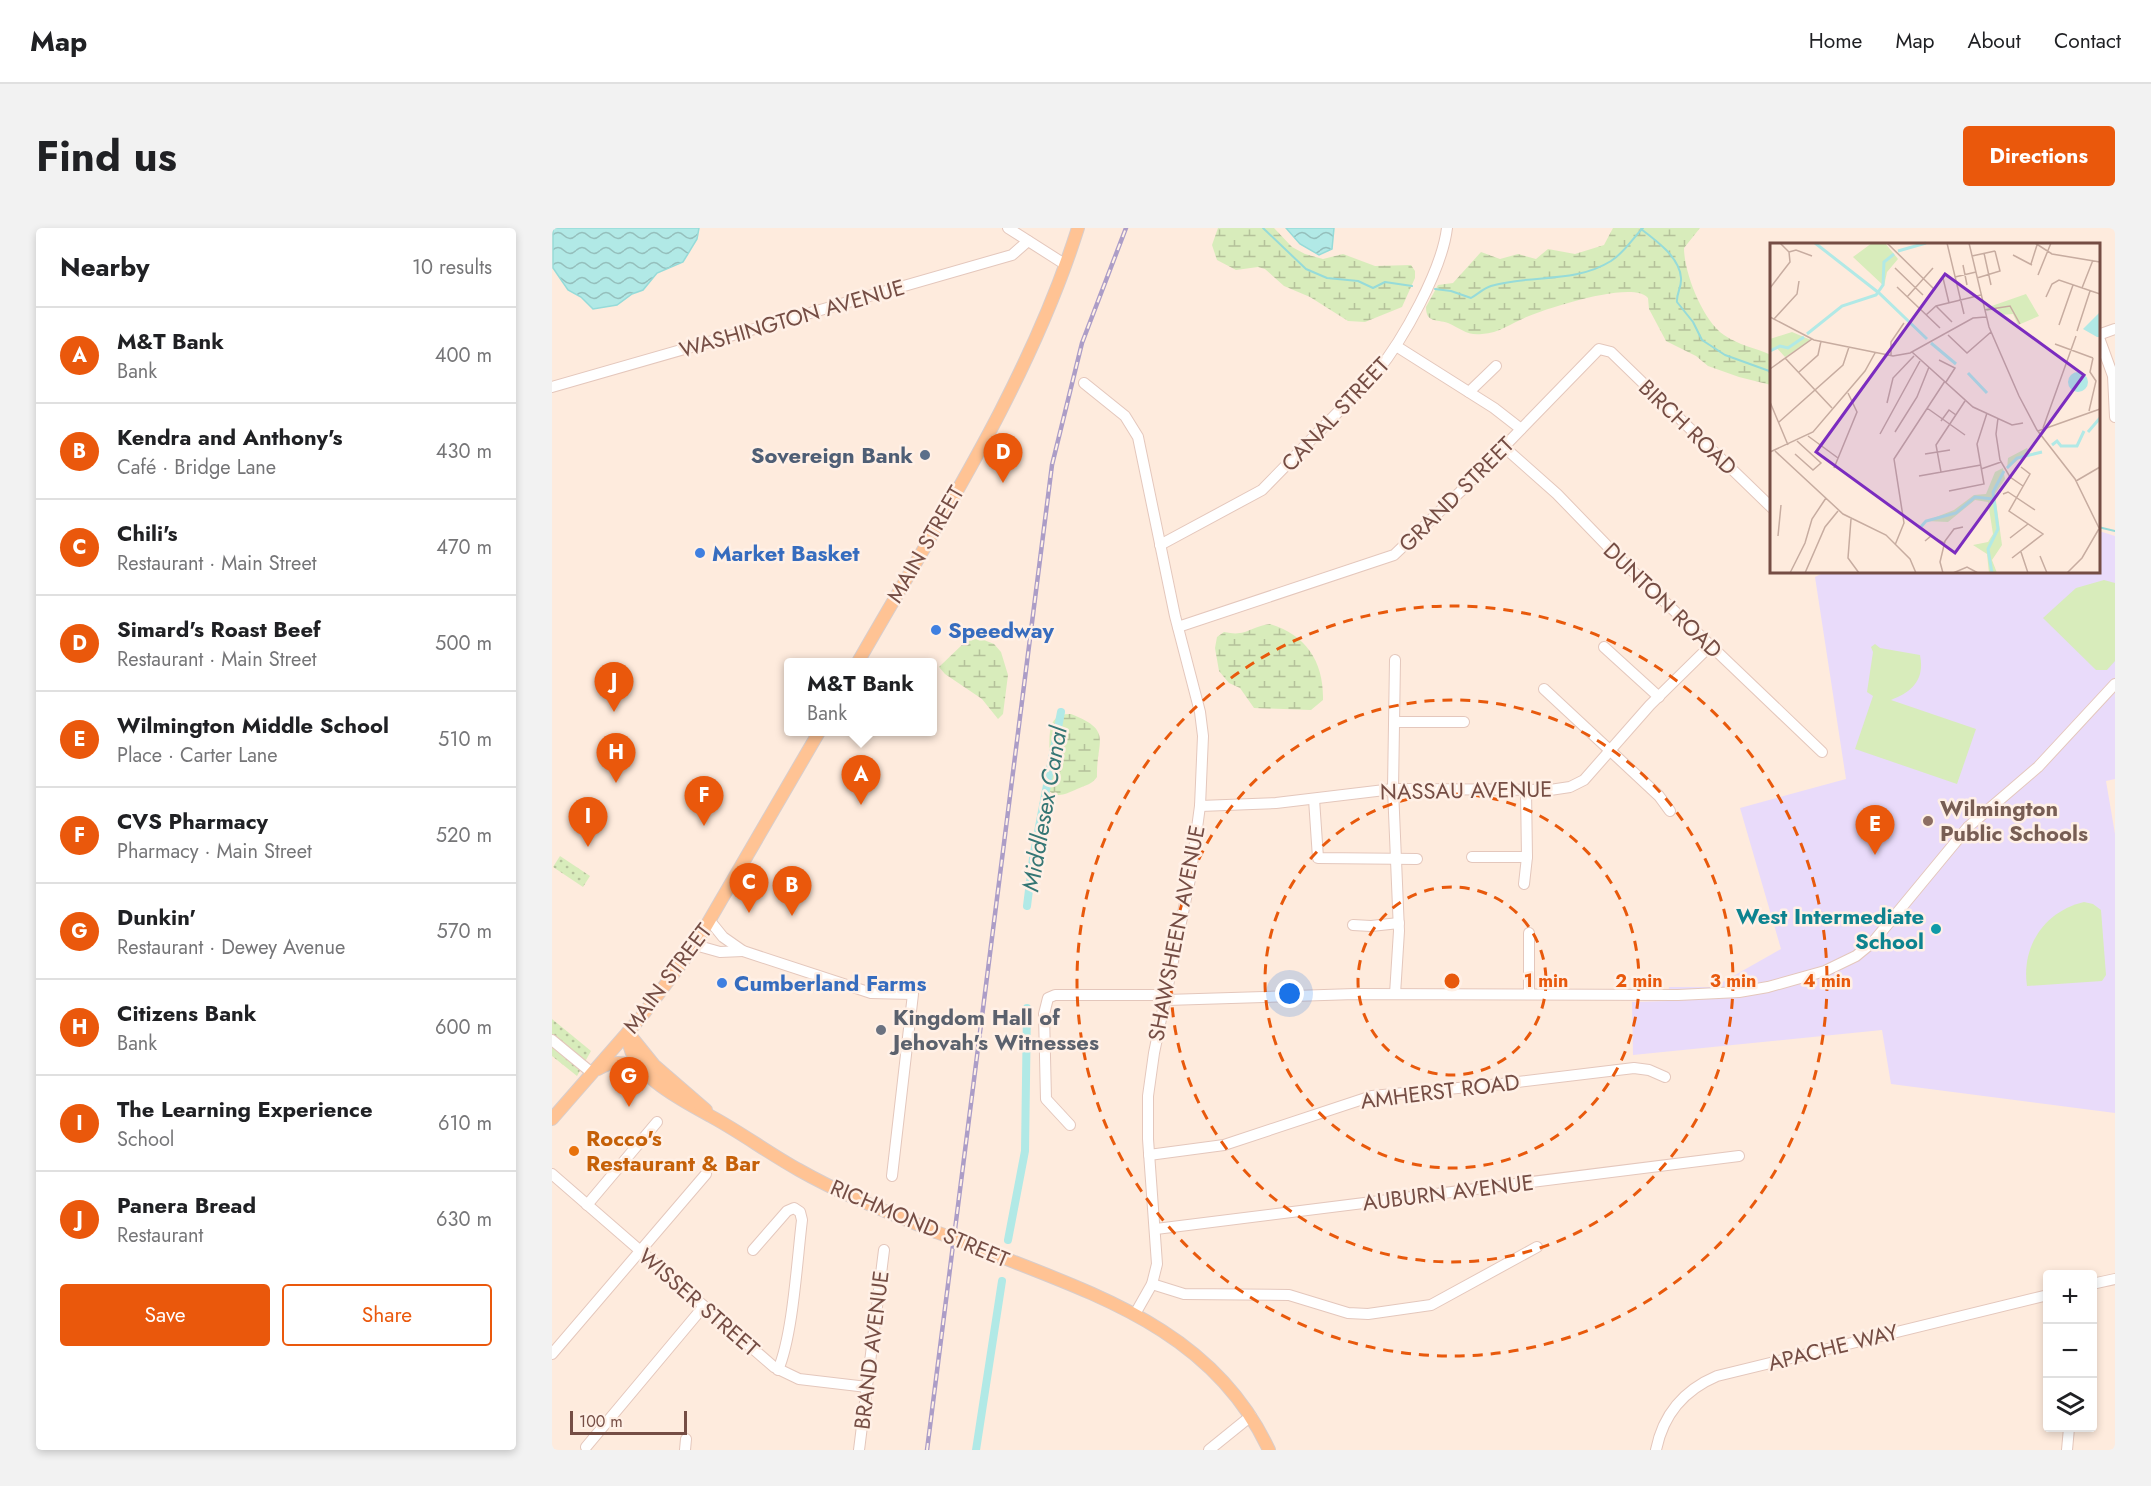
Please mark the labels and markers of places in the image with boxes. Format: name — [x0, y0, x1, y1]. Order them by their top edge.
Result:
pin: D — [984, 434, 1022, 483]
place label: Sovereign Bank — [751, 439, 913, 471]
marker: Sovereign Bank — [918, 448, 932, 462]
place label: Market Basket — [712, 537, 860, 569]
marker: Market Basket — [693, 546, 707, 560]
place label: Speedway — [948, 614, 1055, 646]
marker: Speedway — [929, 623, 943, 637]
pin: J — [594, 662, 634, 712]
pin: H — [596, 734, 636, 783]
pin: A — [842, 756, 880, 805]
pin: F — [684, 776, 724, 826]
place label: Wilmington Public Schools — [1940, 792, 2088, 849]
pin: I — [568, 798, 608, 847]
pin: E — [1856, 806, 1894, 855]
marker: Wilmington Public Schools — [1921, 814, 1935, 828]
pin: C — [730, 864, 768, 913]
pin: B — [772, 866, 812, 916]
place label: West Intermediate School — [1736, 900, 1924, 957]
marker: West Intermediate School — [1929, 922, 1943, 936]
place label: Cumberland Farms — [734, 967, 926, 999]
centre of rings — [1442, 971, 1462, 991]
marker: Cumberland Farms — [715, 976, 729, 990]
place label: Kingdom Hall of Jehovah's Witnesses — [889, 1001, 1099, 1058]
marker: Kingdom Hall of Jehovah's Witnesses — [874, 1023, 888, 1037]
pin: G — [610, 1058, 649, 1107]
place label: Rocco's Restaurant & Bar — [586, 1122, 760, 1179]
marker: Rocco's Restaurant & Bar — [567, 1144, 581, 1158]

